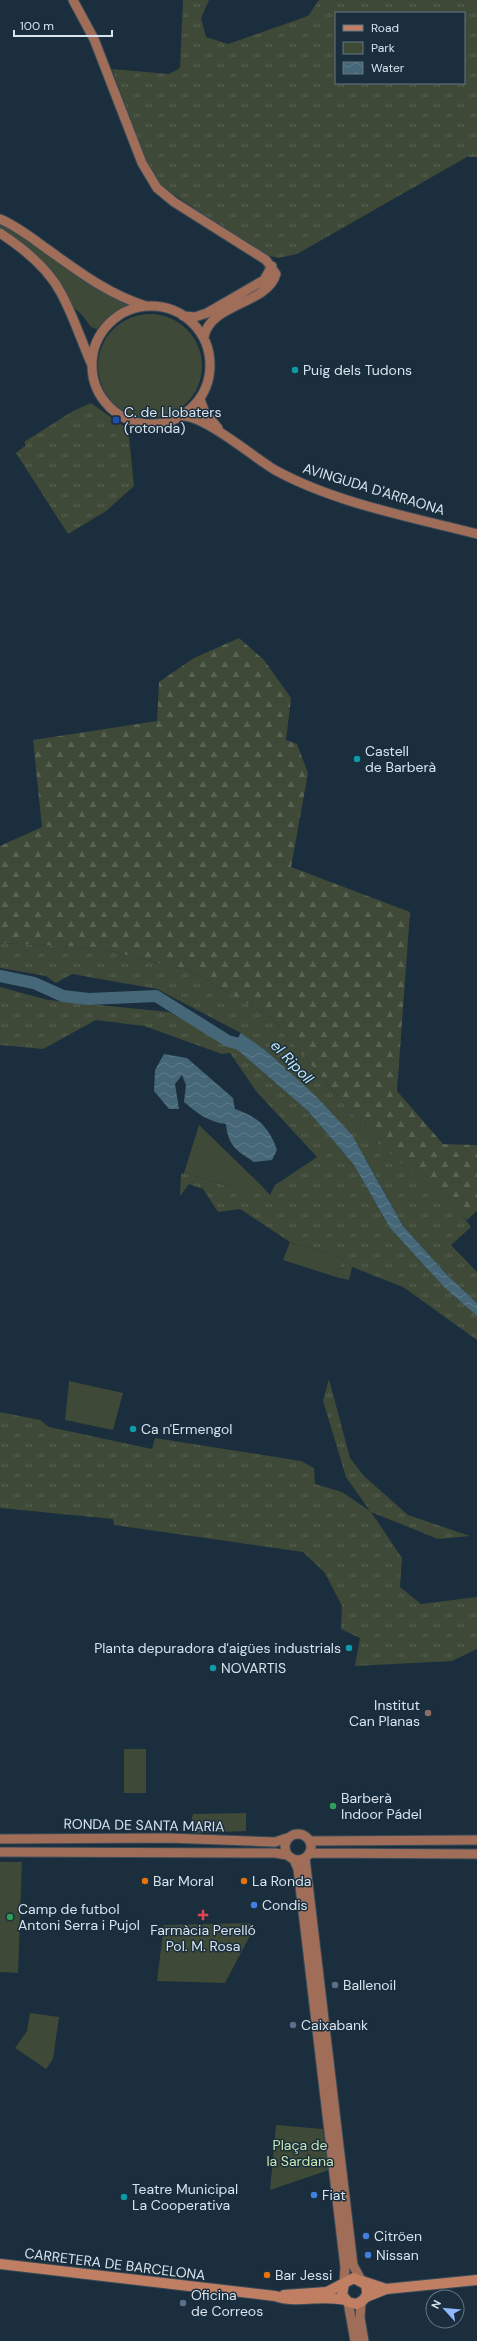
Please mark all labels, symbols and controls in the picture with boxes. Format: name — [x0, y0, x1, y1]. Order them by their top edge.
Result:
scale bar — [14, 12, 112, 38]
legend — [335, 12, 465, 84]
text: 100 m — [20, 18, 54, 34]
text: Road — [371, 20, 399, 36]
text: Park — [371, 40, 395, 56]
text: Water — [371, 60, 405, 76]
place label: Puig dels Tudons — [303, 361, 412, 379]
marker: Puig dels Tudons — [290, 365, 300, 375]
place label: C. de Llobaters (rotonda) — [124, 403, 221, 437]
marker: C. de Llobaters (rotonda) — [111, 415, 121, 425]
street label: AVINGUDA D'ARRAONA — [301, 459, 447, 519]
place label: Castell de Barberà — [365, 742, 436, 776]
marker: Castell de Barberà — [352, 754, 362, 764]
water label: el Ripoll — [266, 1036, 318, 1089]
place label: Ca n'Ermengol — [141, 1420, 232, 1438]
marker: Ca n'Ermengol — [128, 1424, 138, 1434]
place label: Planta depuradora d'aigües industrials — [94, 1639, 341, 1657]
marker: Planta depuradora d'aigües industrials — [344, 1643, 354, 1653]
place label: NOVARTIS — [221, 1659, 286, 1677]
marker: NOVARTIS — [208, 1663, 218, 1673]
place label: Institut Can Planas — [349, 1696, 420, 1730]
marker: Institut Can Planas — [423, 1708, 433, 1718]
place label: Barberà Indoor Pádel — [341, 1789, 422, 1823]
marker: Barberà Indoor Pádel — [328, 1801, 338, 1811]
street label: RONDA DE SANTA MARIA — [63, 1815, 225, 1835]
place label: Bar Moral — [153, 1872, 214, 1890]
place label: La Ronda — [252, 1872, 311, 1890]
marker: Bar Moral — [140, 1876, 150, 1886]
marker: La Ronda — [239, 1876, 249, 1886]
place label: Condis — [262, 1896, 308, 1914]
place label: Camp de futbol Antoni Serra i Pujol — [18, 1900, 140, 1934]
marker: Condis — [249, 1900, 259, 1910]
marker: Farmàcia Perelló Pol. M. Rosa — [198, 1910, 208, 1920]
marker: Camp de futbol Antoni Serra i Pujol — [5, 1912, 15, 1922]
place label: Farmàcia Perelló Pol. M. Rosa — [150, 1921, 256, 1955]
place label: Ballenoil — [343, 1976, 396, 1994]
marker: Ballenoil — [330, 1980, 340, 1990]
place label: Caixabank — [301, 2016, 368, 2034]
marker: Caixabank — [288, 2020, 298, 2030]
park label: Plaça de la Sardana — [266, 2136, 334, 2170]
place label: Teatre Municipal La Cooperativa — [132, 2180, 238, 2214]
place label: Fiat — [322, 2186, 346, 2204]
marker: Fiat — [309, 2190, 319, 2200]
marker: Teatre Municipal La Cooperativa — [119, 2192, 129, 2202]
place label: Citröen — [374, 2227, 422, 2245]
marker: Citröen — [361, 2231, 371, 2241]
street label: CARRETERA DE BARCELONA — [24, 2244, 206, 2284]
place label: Nissan — [376, 2246, 419, 2264]
marker: Nissan — [363, 2250, 373, 2260]
place label: Bar Jessi — [275, 2266, 332, 2284]
marker: Bar Jessi — [262, 2270, 272, 2280]
place label: Oficina de Correos — [191, 2286, 263, 2320]
north arrow — [425, 2289, 465, 2329]
marker: Oficina de Correos — [178, 2298, 188, 2308]
text: N — [428, 2298, 444, 2311]

